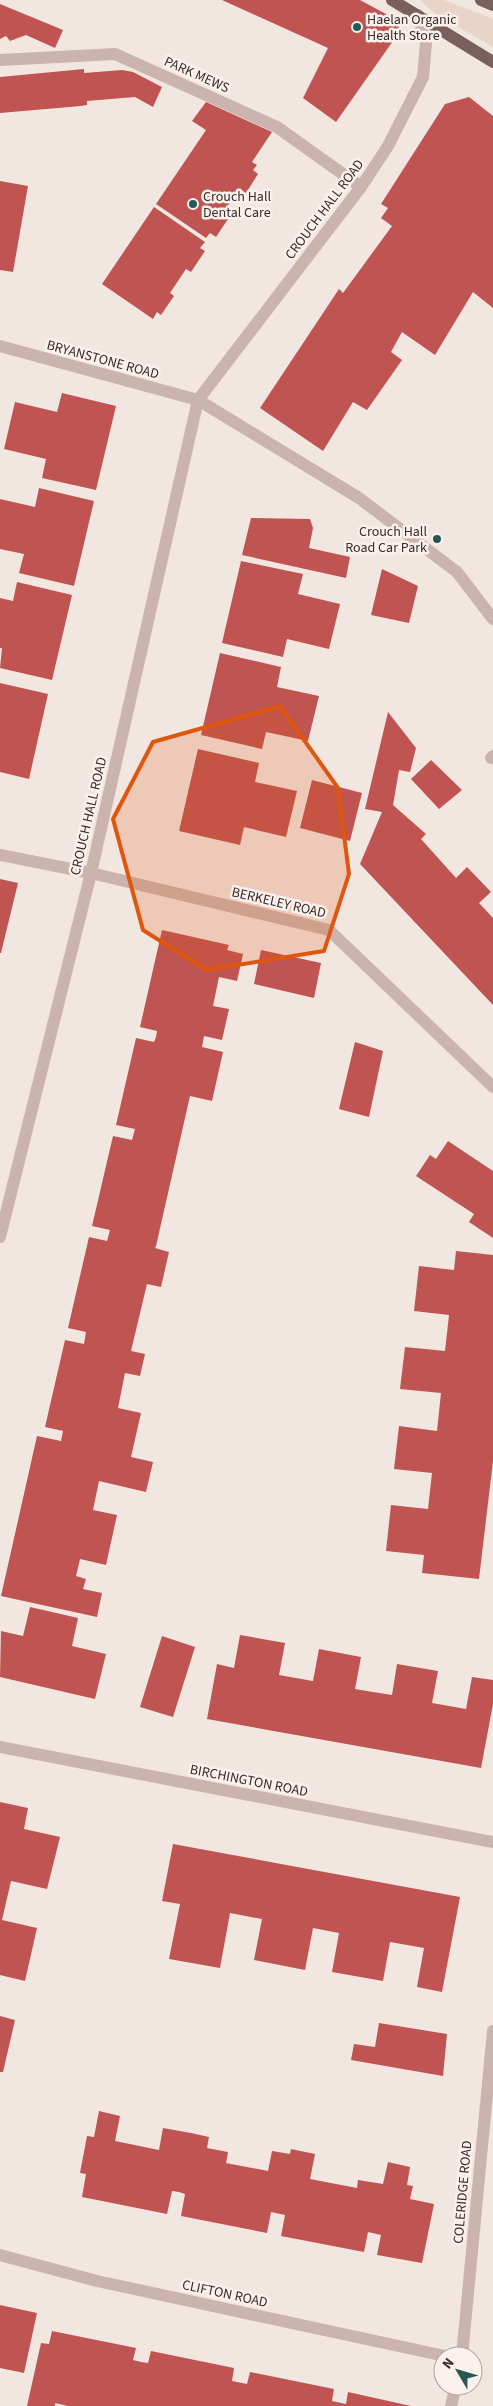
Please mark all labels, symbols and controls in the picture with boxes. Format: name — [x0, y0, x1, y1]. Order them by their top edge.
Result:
place label: Haelan Organic Health Store — [367, 10, 457, 46]
marker: Haelan Organic Health Store — [351, 21, 363, 33]
street label: PARK MEWS — [161, 52, 232, 98]
street label: CROUCH HALL ROAD — [280, 155, 369, 264]
place label: Crouch Hall Dental Care — [203, 187, 271, 223]
marker: Crouch Hall Dental Care — [187, 198, 199, 210]
street label: BRYANSTONE ROAD — [44, 335, 161, 385]
place label: Crouch Hall Road Car Park — [345, 522, 427, 558]
marker: Crouch Hall Road Car Park — [431, 533, 443, 545]
street label: CROUCH HALL ROAD — [66, 755, 112, 877]
street label: BERKELEY ROAD — [230, 882, 328, 924]
street label: BIRCHINGTON ROAD — [188, 1760, 309, 1802]
street label: COLERIDGE ROAD — [449, 2140, 477, 2245]
street label: CLIFTON ROAD — [180, 2275, 269, 2313]
north arrow — [433, 2346, 483, 2396]
text: N — [438, 2354, 459, 2373]

